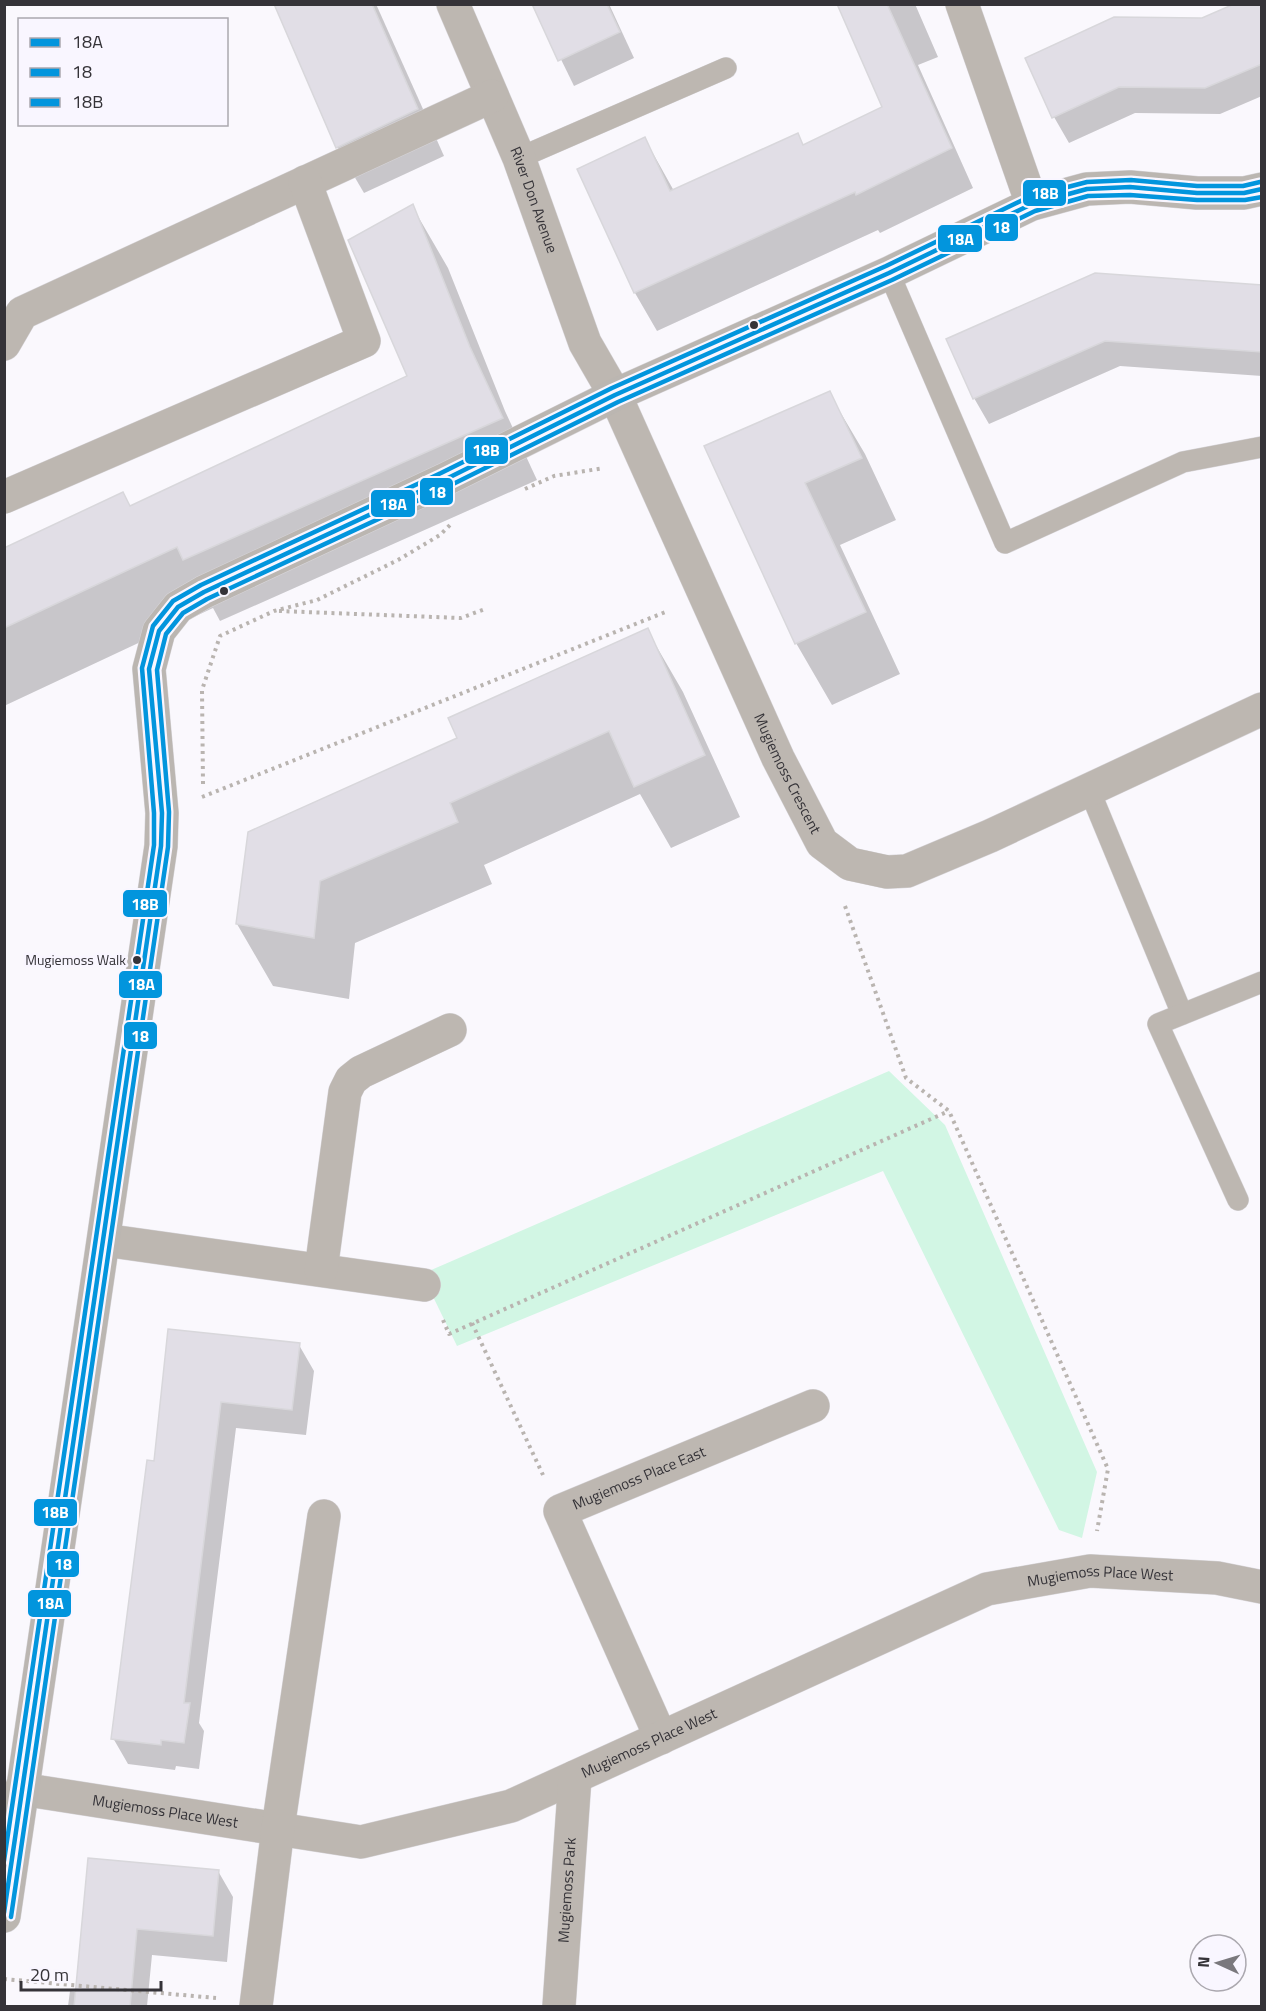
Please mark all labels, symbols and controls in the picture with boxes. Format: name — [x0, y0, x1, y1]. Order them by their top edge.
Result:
legend — [18, 18, 228, 126]
text: 18A — [72, 28, 103, 55]
text: 18 — [72, 58, 92, 85]
text: 18B — [72, 88, 103, 115]
street label: River Don Avenue — [504, 143, 564, 256]
line badge: 18B — [1022, 179, 1067, 207]
text: 18B — [1031, 181, 1059, 205]
line badge: 18 — [984, 213, 1019, 242]
text: 18 — [992, 215, 1010, 239]
line badge: 18A — [937, 224, 983, 253]
text: 18A — [946, 227, 974, 251]
unlabelled marker — [748, 319, 760, 331]
line badge: 18B — [464, 436, 509, 465]
text: 18B — [472, 438, 500, 462]
line badge: 18 — [419, 477, 454, 506]
text: 18 — [428, 480, 446, 504]
line badge: 18A — [370, 489, 416, 518]
text: 18A — [379, 492, 407, 516]
unlabelled marker — [218, 585, 230, 597]
street label: Mugiemoss Crescent — [748, 709, 828, 838]
line badge: 18B — [122, 889, 168, 918]
text: 18B — [131, 892, 159, 916]
place label: Mugiemoss Walk — [25, 949, 126, 970]
marker: Mugiemoss Walk — [131, 954, 143, 966]
line badge: 18A — [118, 970, 163, 999]
text: 18A — [127, 972, 155, 996]
line badge: 18 — [123, 1021, 158, 1050]
text: 18 — [131, 1024, 149, 1048]
street label: Mugiemoss Place East — [569, 1440, 710, 1516]
line badge: 18B — [33, 1498, 78, 1527]
text: 18B — [41, 1500, 69, 1524]
line badge: 18 — [46, 1550, 80, 1578]
text: 18 — [54, 1552, 72, 1576]
street label: Mugiemoss Place West — [1025, 1559, 1175, 1593]
line badge: 18A — [27, 1589, 72, 1618]
text: 18A — [36, 1591, 64, 1615]
street label: Mugiemoss Place West — [577, 1701, 721, 1784]
street label: Mugiemoss Place West — [91, 1788, 240, 1834]
street label: Mugiemoss Park — [551, 1837, 582, 1944]
north arrow — [1188, 1933, 1248, 1993]
scale bar — [21, 1954, 160, 1992]
text: N — [1191, 1956, 1215, 1968]
text: 20 m — [30, 1961, 69, 1988]

